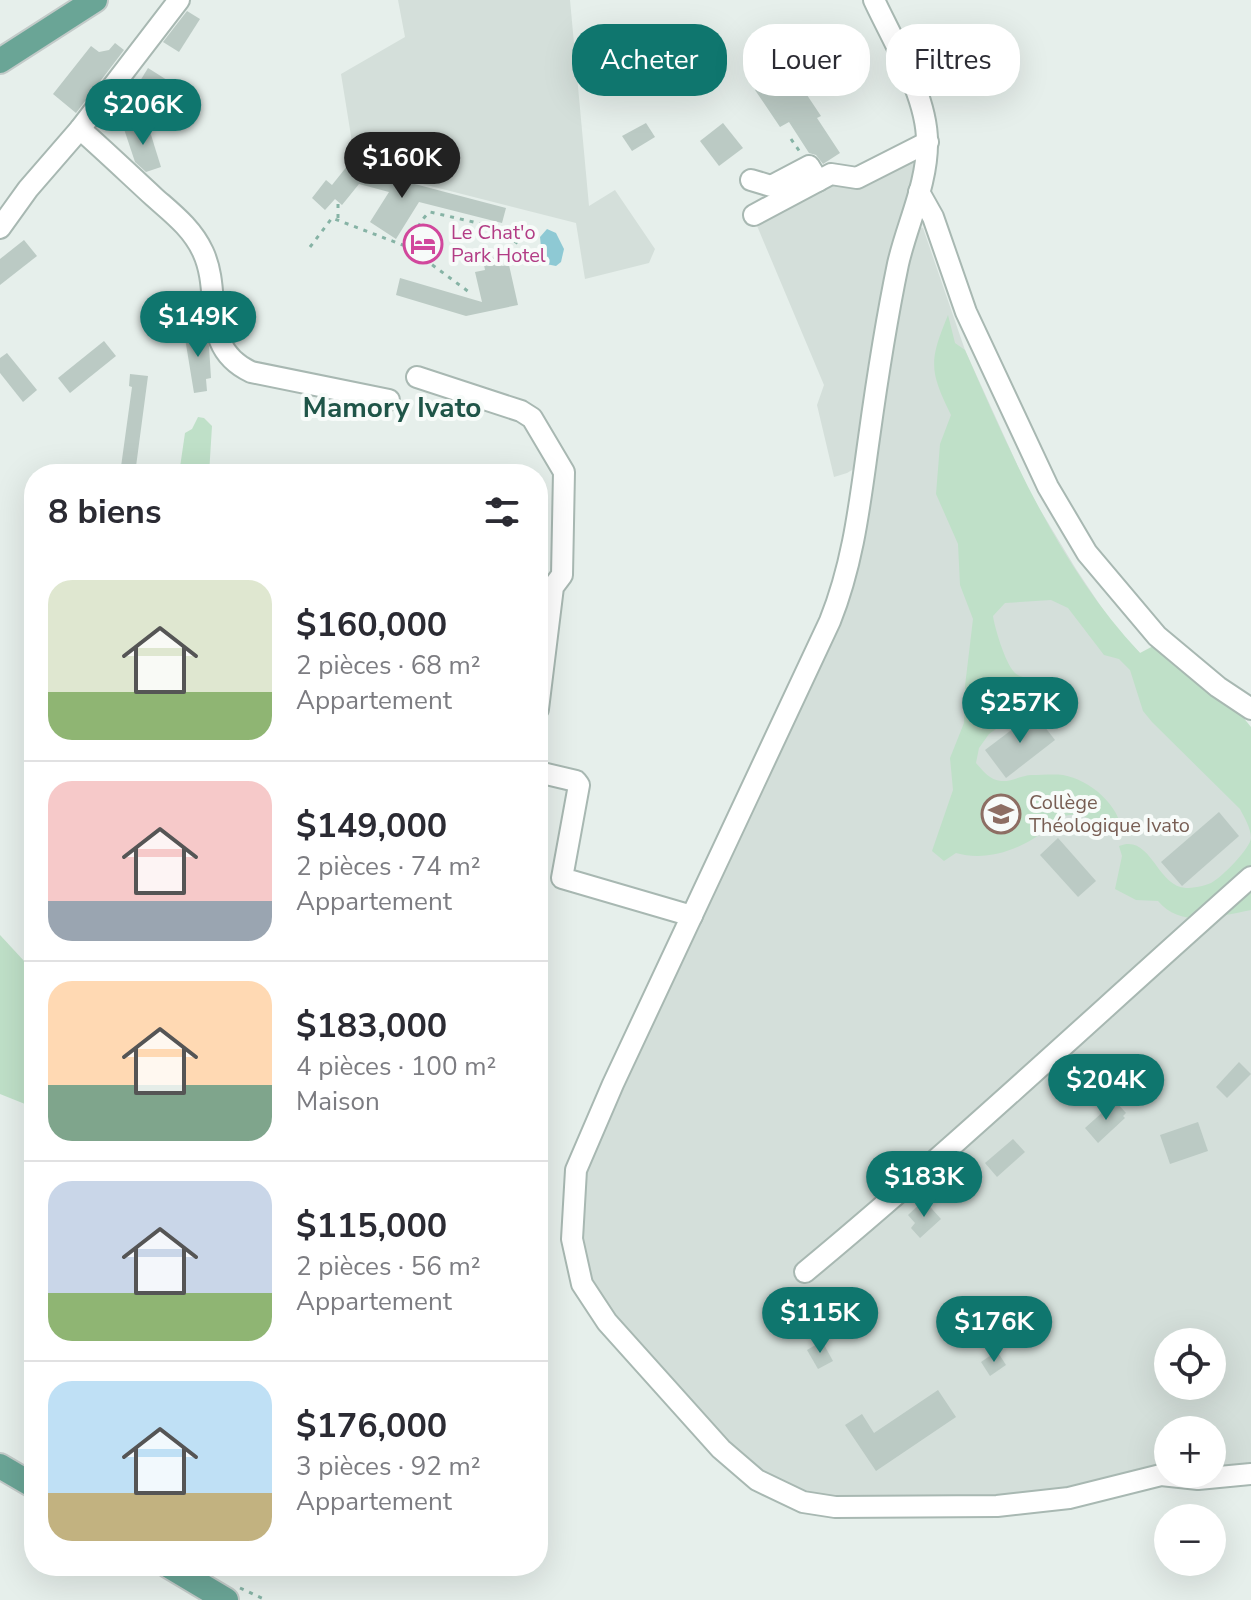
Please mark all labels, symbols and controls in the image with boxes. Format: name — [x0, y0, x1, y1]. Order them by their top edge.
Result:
chip: Acheter — [572, 24, 727, 96]
chip: Louer — [743, 24, 870, 96]
chip: Filtres — [886, 24, 1020, 96]
pin: $206K — [87, 79, 199, 147]
text: $206K — [103, 87, 183, 122]
pin: $160K — [346, 132, 458, 200]
text: $160K — [362, 140, 442, 175]
place label: Le Chat'o Park Hotel — [451, 219, 546, 269]
hotel icon: Le Chat'o Park Hotel — [402, 223, 444, 265]
pin: $149K — [142, 291, 254, 359]
text: $149K — [158, 299, 238, 334]
district label: Mamory Ivato — [303, 389, 481, 427]
text: 8 biens — [48, 489, 162, 535]
icon: filters — [480, 490, 524, 534]
text: $160,000 — [296, 602, 447, 648]
icon: home — [112, 612, 208, 708]
text: 2 pièces · 68 m² — [296, 648, 481, 683]
pin: $257K — [964, 677, 1076, 745]
text: Appartement — [296, 683, 452, 718]
text: $257K — [980, 685, 1060, 720]
place label: Collège Théologique Ivato — [1029, 789, 1190, 839]
school or university icon: Collège Théologique Ivato — [980, 793, 1022, 835]
text: $149,000 — [296, 803, 447, 849]
icon: home — [112, 813, 208, 909]
text: 2 pièces · 74 m² — [296, 849, 481, 884]
text: Appartement — [296, 884, 452, 919]
text: $183,000 — [296, 1003, 447, 1049]
icon: home — [112, 1013, 208, 1109]
text: 4 pièces · 100 m² — [296, 1049, 496, 1084]
pin: $204K — [1050, 1054, 1162, 1122]
text: $204K — [1066, 1062, 1146, 1097]
text: Maison — [296, 1084, 380, 1119]
pin: $183K — [868, 1151, 980, 1219]
text: $183K — [884, 1159, 964, 1194]
text: $115,000 — [296, 1203, 447, 1249]
icon: home — [112, 1213, 208, 1309]
text: 2 pièces · 56 m² — [296, 1249, 481, 1284]
text: Appartement — [296, 1284, 452, 1319]
pin: $115K — [764, 1287, 876, 1355]
text: $115K — [780, 1295, 860, 1330]
pin: $176K — [938, 1296, 1050, 1364]
text: $176K — [954, 1304, 1034, 1339]
map controls — [1154, 1328, 1226, 1576]
button: locate — [1154, 1328, 1226, 1400]
text: $176,000 — [296, 1403, 447, 1449]
icon: home — [112, 1413, 208, 1509]
button: + — [1154, 1416, 1226, 1488]
text: 3 pièces · 92 m² — [296, 1449, 481, 1484]
text: Appartement — [296, 1484, 452, 1519]
button: − — [1154, 1504, 1226, 1576]

